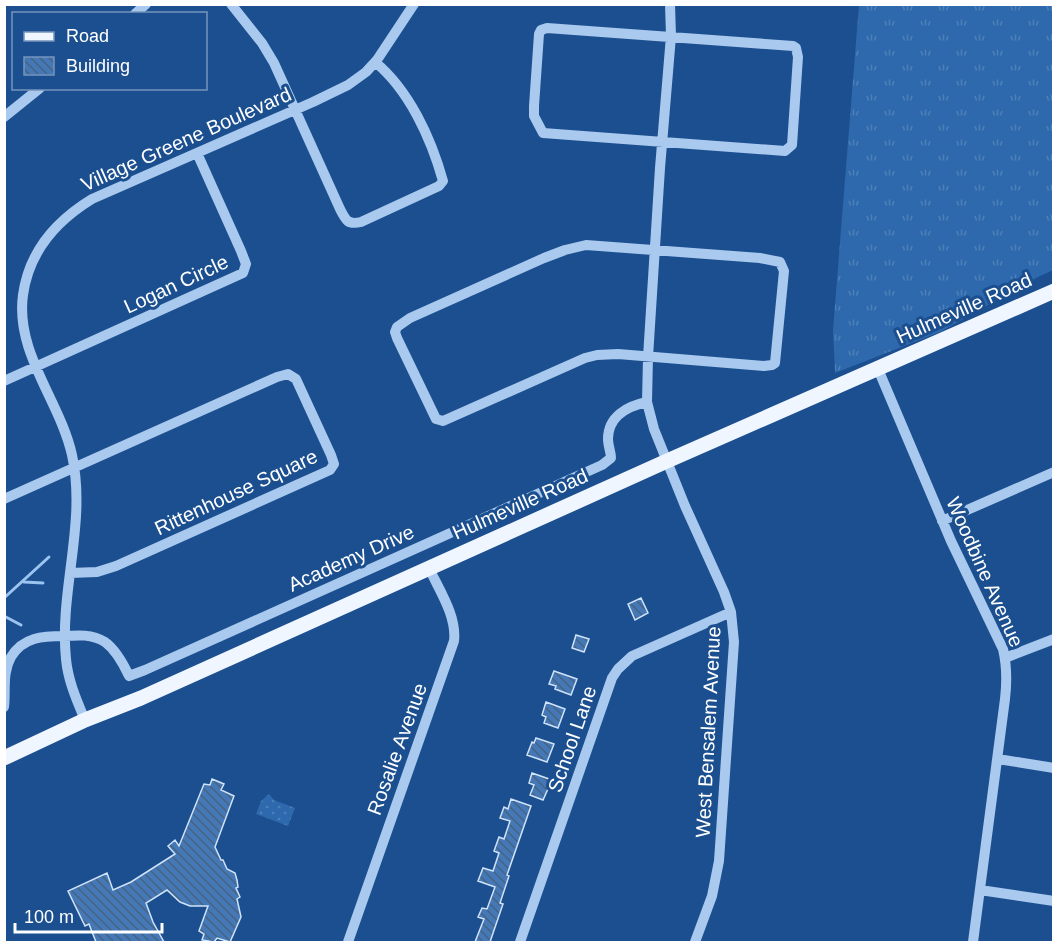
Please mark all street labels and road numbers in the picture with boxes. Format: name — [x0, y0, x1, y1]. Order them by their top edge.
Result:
street label: Village Greene Boulevard — [78, 83, 294, 195]
street label: Logan Circle — [120, 250, 232, 318]
street label: Hulmeville Road — [893, 268, 1035, 348]
street label: Rittenhouse Square — [151, 445, 321, 539]
street label: Hulmeville Road — [449, 464, 591, 544]
street label: Woodbine Avenue — [942, 494, 1028, 650]
street label: Academy Drive — [285, 520, 417, 596]
street label: West Bensalem Avenue — [691, 626, 725, 838]
street label: Rosalie Avenue — [363, 680, 431, 818]
street label: School Lane — [543, 683, 601, 795]

